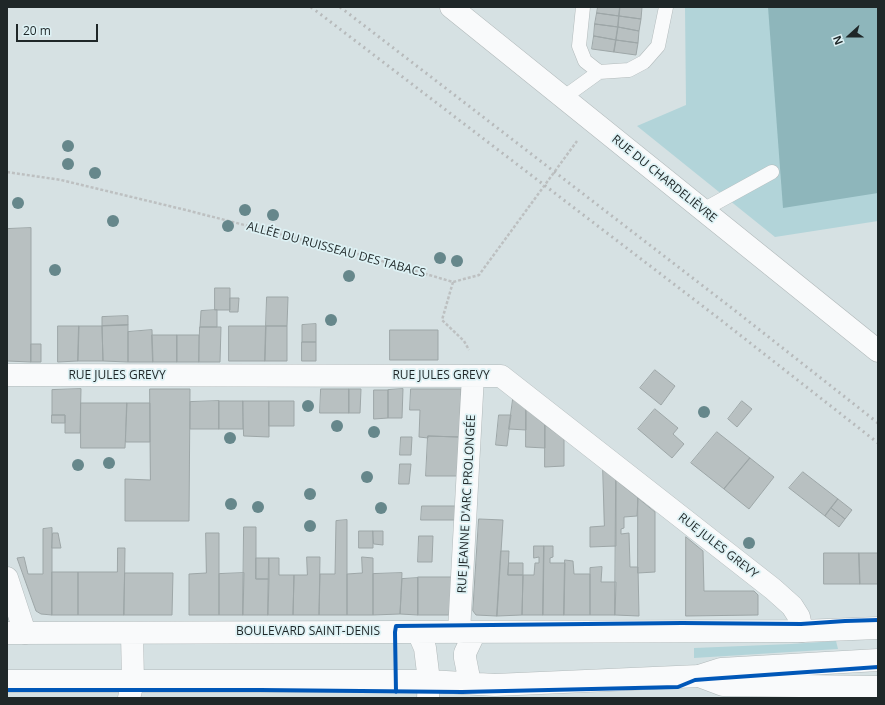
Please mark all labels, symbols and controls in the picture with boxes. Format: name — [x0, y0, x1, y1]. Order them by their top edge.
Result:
scale bar — [18, 16, 100, 42]
north arrow — [829, 16, 869, 56]
text: 20 m — [23, 22, 51, 39]
text: N — [829, 34, 846, 47]
street label: RUE DU CHARDELIÈVRE — [609, 132, 719, 226]
street label: ALLÉE DU RUISSEAU DES TABACS — [245, 219, 427, 281]
street label: RUE JULES GREVY — [68, 369, 166, 383]
street label: RUE JULES GREVY — [392, 369, 490, 383]
street label: RUE JEANNE D'ARC PROLONGÉE — [455, 414, 479, 594]
street label: RUE JULES GREVY — [675, 510, 761, 582]
street label: BOULEVARD SAINT-DENIS — [236, 625, 380, 639]

